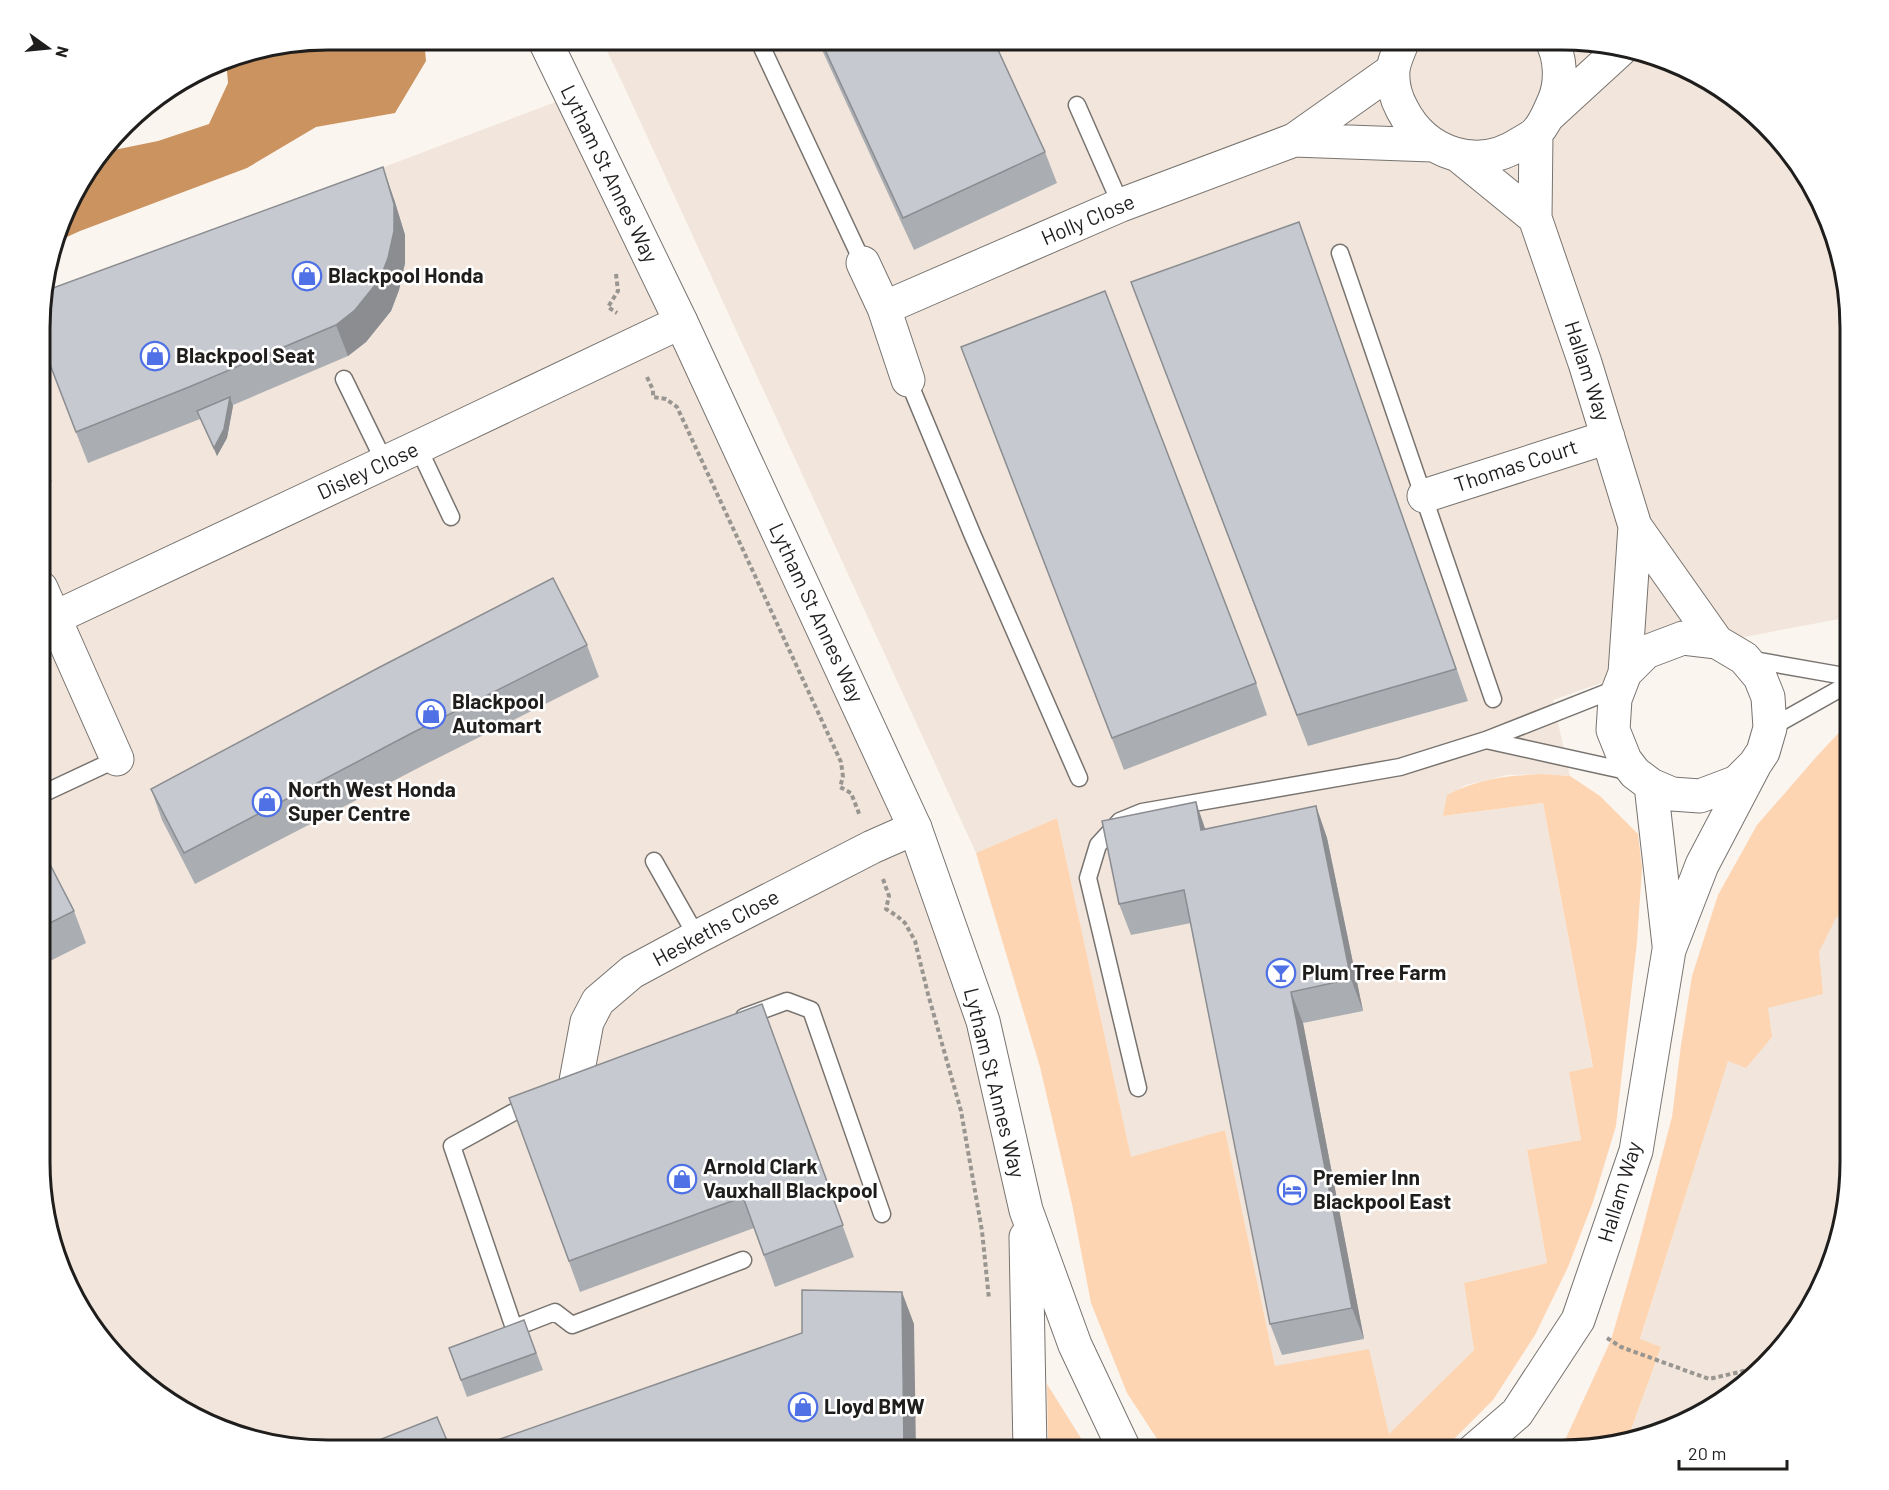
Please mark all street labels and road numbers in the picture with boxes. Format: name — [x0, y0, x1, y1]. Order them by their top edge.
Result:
street label: Lytham St Annes Way — [556, 80, 664, 267]
street label: Holly Close — [1037, 188, 1138, 249]
street label: Hallam Way — [1560, 317, 1617, 424]
street label: Thomas Court — [1451, 433, 1580, 496]
street label: Disley Close — [313, 435, 422, 504]
street label: Lytham St Annes Way — [765, 519, 870, 706]
street label: Heskeths Close — [648, 883, 783, 970]
street label: Lytham St Annes Way — [960, 985, 1031, 1181]
street label: Hallam Way — [1591, 1138, 1646, 1245]

